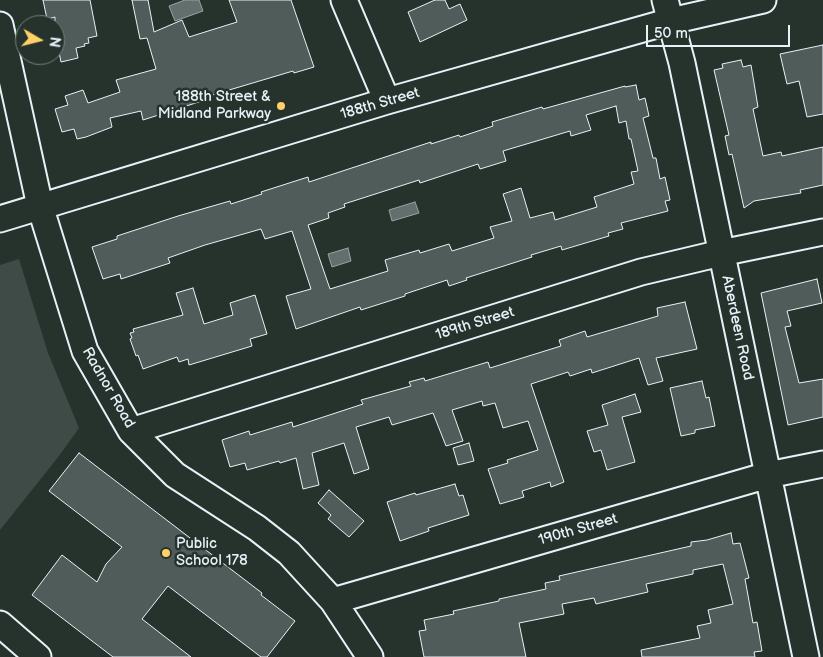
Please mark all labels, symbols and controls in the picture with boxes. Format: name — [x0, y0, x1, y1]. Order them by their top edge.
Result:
north arrow — [15, 15, 65, 65]
scale bar — [648, 15, 792, 47]
text: 50 m — [654, 24, 688, 43]
text: N — [45, 36, 64, 48]
street label: 188th Street — [338, 84, 422, 124]
place label: 188th Street & Midland Parkway — [158, 88, 271, 123]
marker: 188th Street & Midland Parkway — [275, 100, 287, 112]
street label: Aberdeen Road — [717, 274, 757, 382]
street label: 189th Street — [433, 303, 517, 345]
street label: Radnor Road — [78, 344, 138, 432]
street label: 190th Street — [536, 510, 620, 550]
place label: Public School 178 — [176, 535, 248, 570]
marker: Public School 178 — [160, 547, 172, 559]

